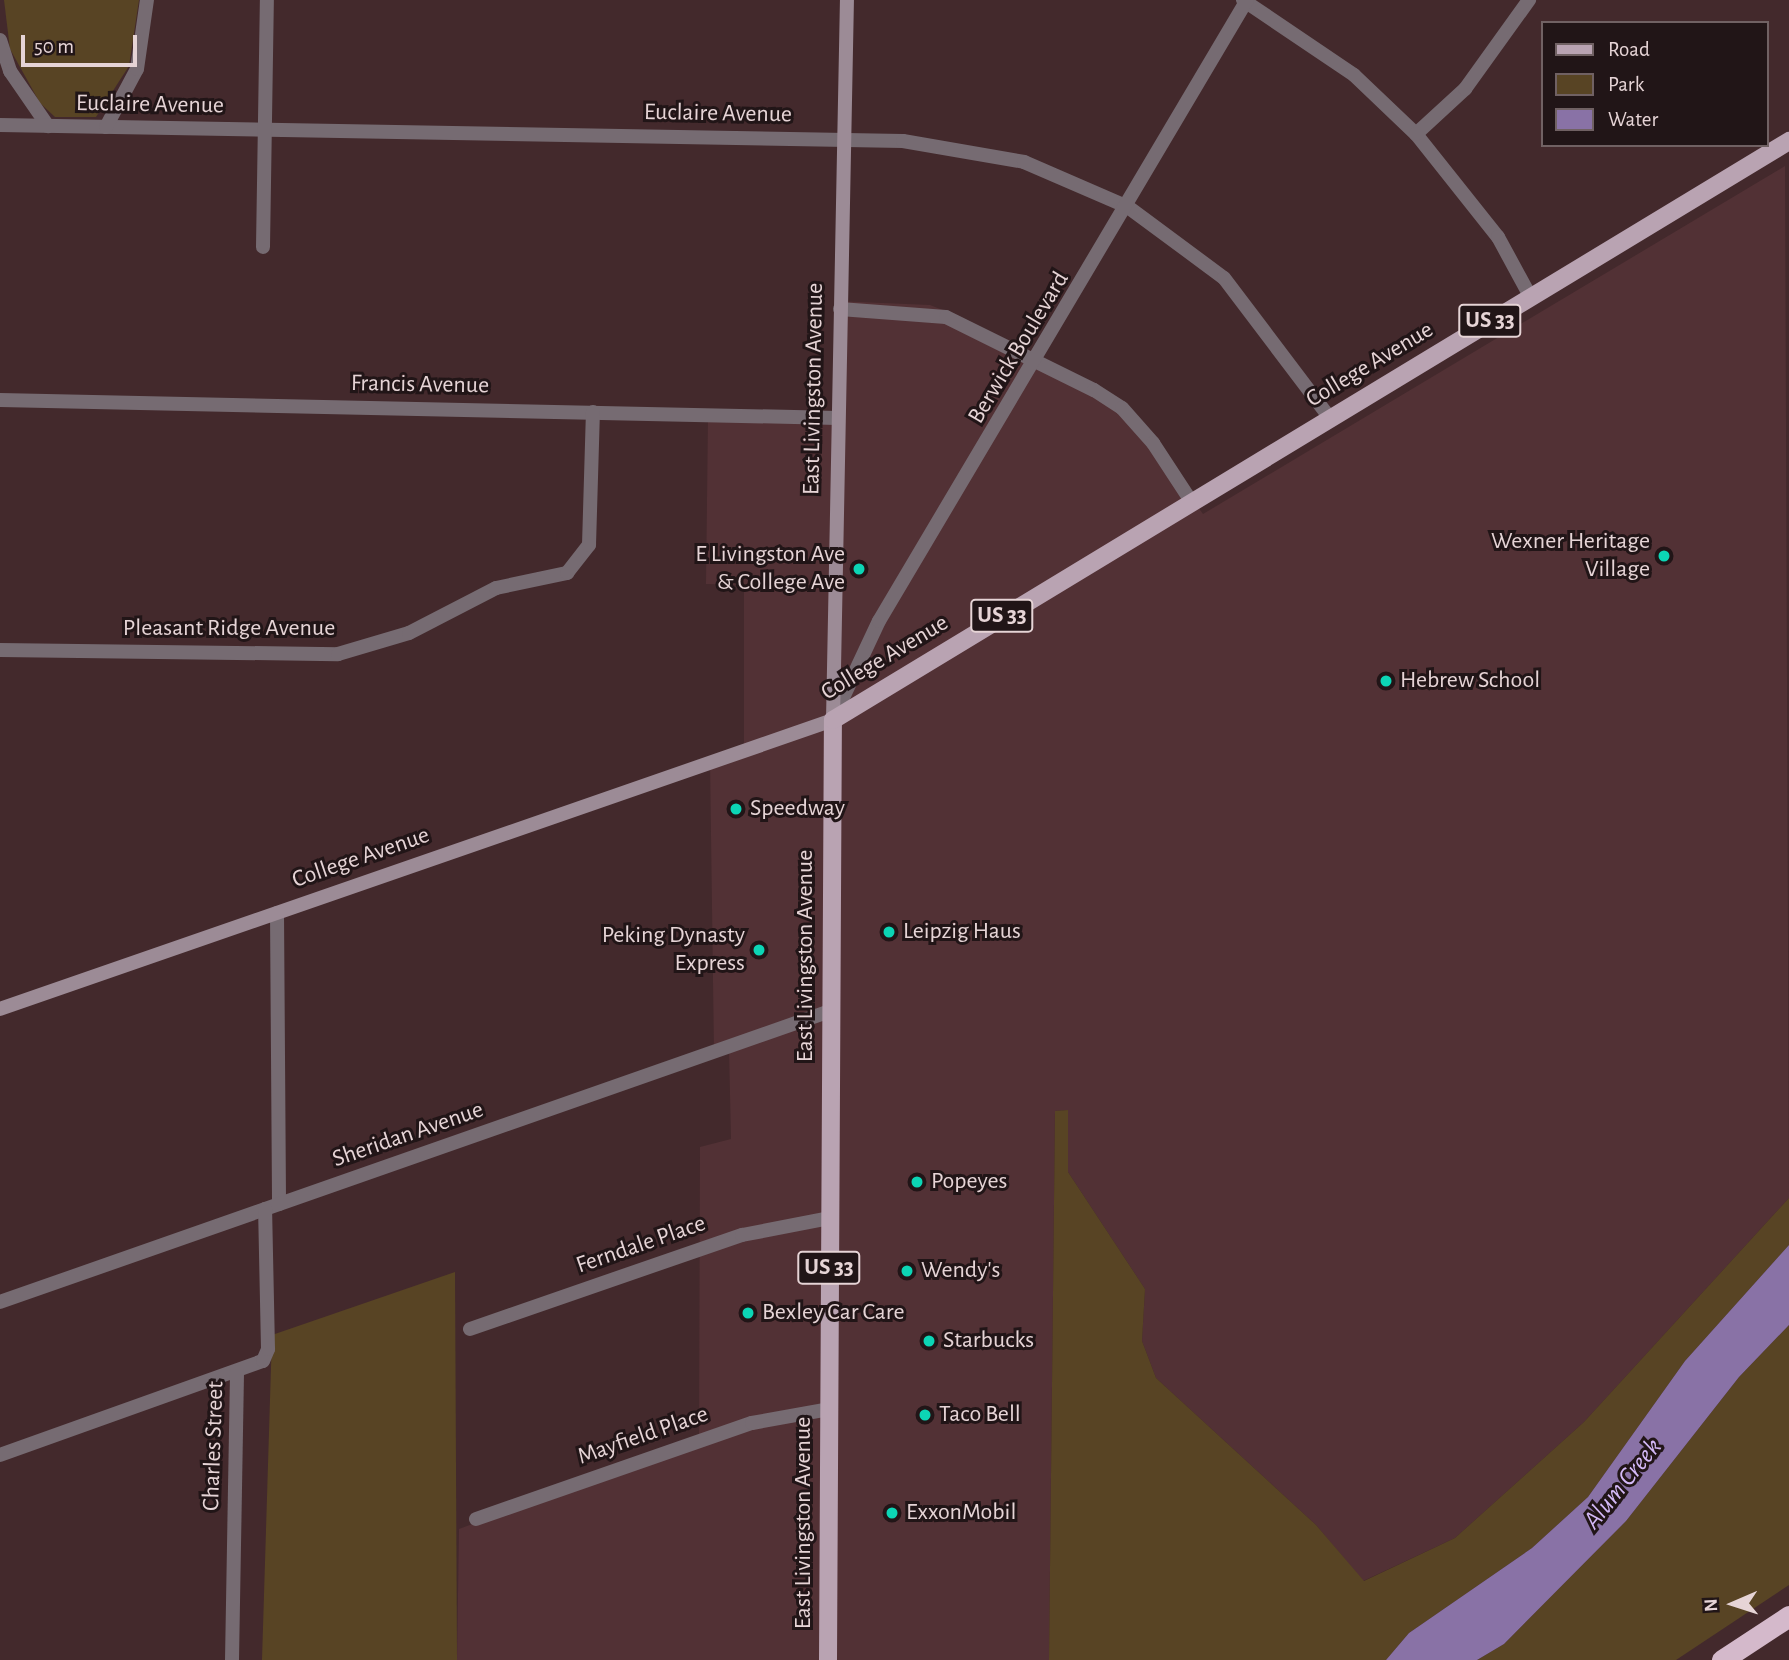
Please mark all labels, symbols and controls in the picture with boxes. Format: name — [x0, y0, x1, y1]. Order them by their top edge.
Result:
scale bar — [24, 21, 140, 65]
legend — [1540, 21, 1768, 147]
text: 50 m — [34, 36, 74, 57]
text: Road — [1608, 39, 1650, 60]
text: Park — [1608, 74, 1644, 95]
street label: Euclaire Avenue — [76, 89, 224, 121]
street label: Euclaire Avenue — [644, 98, 792, 130]
text: Water — [1608, 109, 1658, 130]
street label: Berwick Boulevard — [962, 267, 1076, 429]
street label: East Livingston Avenue — [798, 283, 830, 495]
road number: US 33 — [1457, 302, 1523, 340]
street label: College Avenue — [1301, 316, 1439, 414]
street label: Francis Avenue — [351, 369, 489, 401]
place label: Wexner Heritage Village — [1491, 528, 1650, 584]
place label: E Livingston Ave & College Ave — [695, 541, 845, 597]
marker: Wexner Heritage Village — [1656, 548, 1672, 564]
marker: E Livingston Ave & College Ave — [851, 561, 867, 577]
road number: US 33 — [969, 596, 1035, 636]
street label: College Avenue — [816, 609, 954, 707]
street label: Pleasant Ridge Avenue — [123, 615, 335, 643]
place label: Hebrew School — [1400, 667, 1540, 695]
marker: Hebrew School — [1378, 673, 1394, 689]
place label: Speedway — [750, 795, 845, 823]
marker: Speedway — [728, 801, 744, 817]
street label: College Avenue — [289, 821, 433, 895]
street label: East Livingston Avenue — [792, 850, 820, 1062]
place label: Leipzig Haus — [903, 918, 1021, 946]
place label: Peking Dynasty Express — [602, 922, 745, 978]
marker: Leipzig Haus — [881, 924, 897, 940]
marker: Peking Dynasty Express — [751, 942, 767, 958]
street label: Sheridan Avenue — [329, 1096, 487, 1174]
place label: Popeyes — [931, 1168, 1007, 1196]
marker: Popeyes — [909, 1174, 925, 1190]
street label: Ferndale Place — [572, 1209, 710, 1281]
road number: US 33 — [796, 1248, 862, 1288]
place label: Wendy's — [921, 1257, 1000, 1285]
marker: Wendy's — [899, 1263, 915, 1279]
place label: Bexley Car Care — [762, 1299, 905, 1327]
marker: Bexley Car Care — [740, 1305, 756, 1321]
place label: Starbucks — [943, 1327, 1034, 1355]
marker: Starbucks — [921, 1333, 937, 1349]
street label: Charles Street — [197, 1381, 231, 1511]
street label: Mayfield Place — [574, 1400, 712, 1472]
place label: Taco Bell — [939, 1401, 1021, 1429]
marker: Taco Bell — [917, 1407, 933, 1423]
street label: East Livingston Avenue — [790, 1417, 818, 1629]
water label: Alum Creek — [1577, 1432, 1669, 1536]
place label: ExxonMobil — [906, 1499, 1016, 1527]
marker: ExxonMobil — [884, 1505, 900, 1521]
north arrow — [1698, 1569, 1768, 1639]
text: N — [1702, 1598, 1721, 1612]

